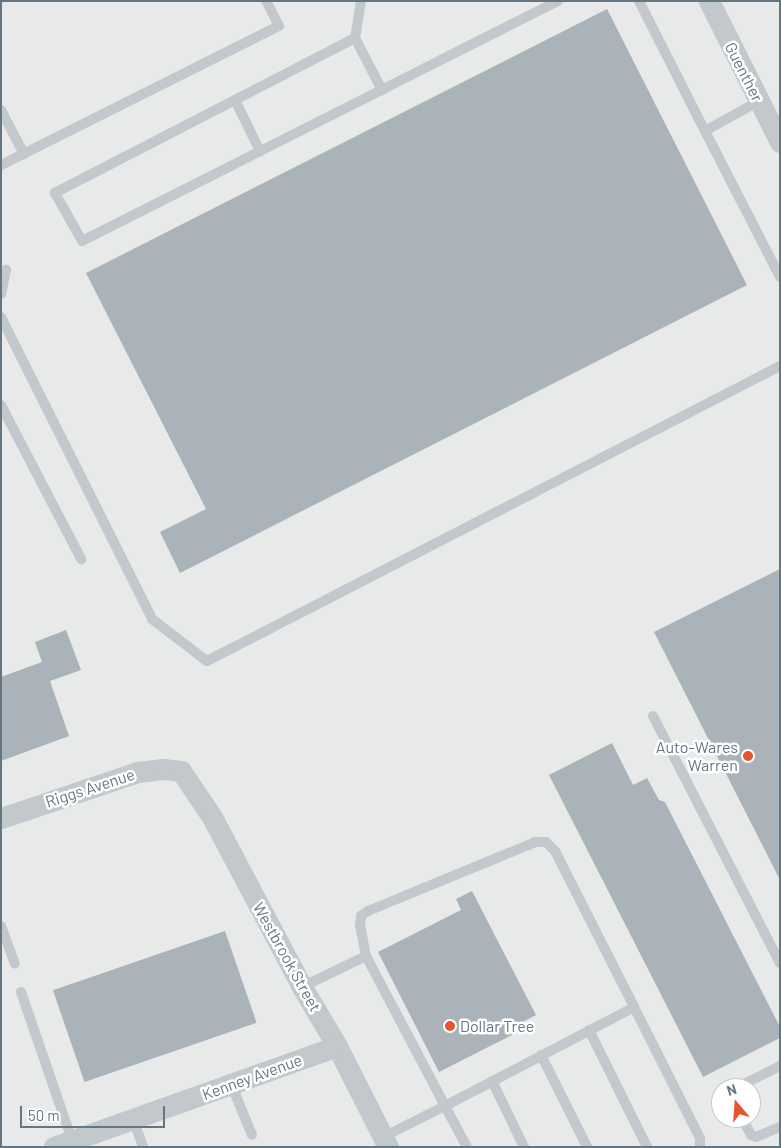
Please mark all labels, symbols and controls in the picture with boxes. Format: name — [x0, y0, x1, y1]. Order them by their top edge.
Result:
street label: Guenther — [721, 39, 767, 105]
place label: Auto-Wares Warren — [656, 737, 738, 775]
marker: Auto-Wares Warren — [742, 750, 754, 762]
street label: Riggs Avenue — [43, 765, 137, 811]
street label: Westbrook Street — [249, 899, 325, 1015]
place label: Dollar Tree — [460, 1016, 534, 1036]
marker: Dollar Tree — [444, 1020, 456, 1032]
street label: Kenney Avenue — [199, 1050, 305, 1104]
north arrow — [711, 1078, 761, 1128]
text: N — [724, 1080, 739, 1099]
scale bar — [22, 1096, 168, 1128]
text: 50 m — [28, 1106, 60, 1124]

